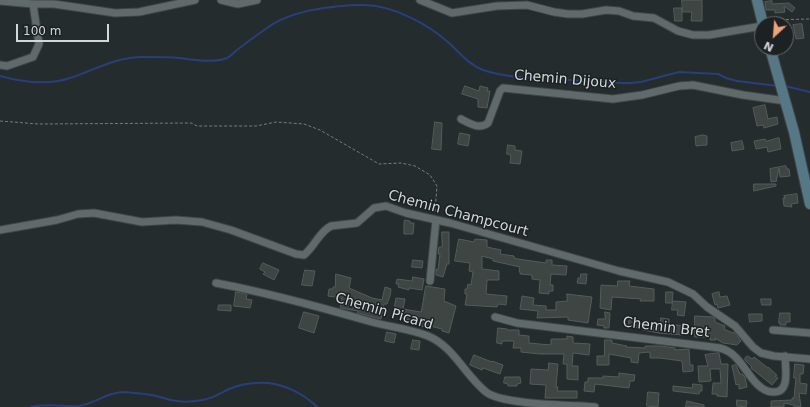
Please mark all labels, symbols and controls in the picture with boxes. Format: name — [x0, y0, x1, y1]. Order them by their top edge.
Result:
scale bar — [18, 16, 111, 42]
north arrow — [754, 16, 794, 56]
text: 100 m — [23, 24, 61, 38]
text: N — [762, 38, 776, 54]
street label: Chemin Dijoux — [513, 67, 617, 93]
street label: Chemin Champcourt — [386, 187, 530, 241]
street label: Chemin Picard — [333, 290, 435, 334]
street label: Chemin Bret — [622, 314, 710, 342]

